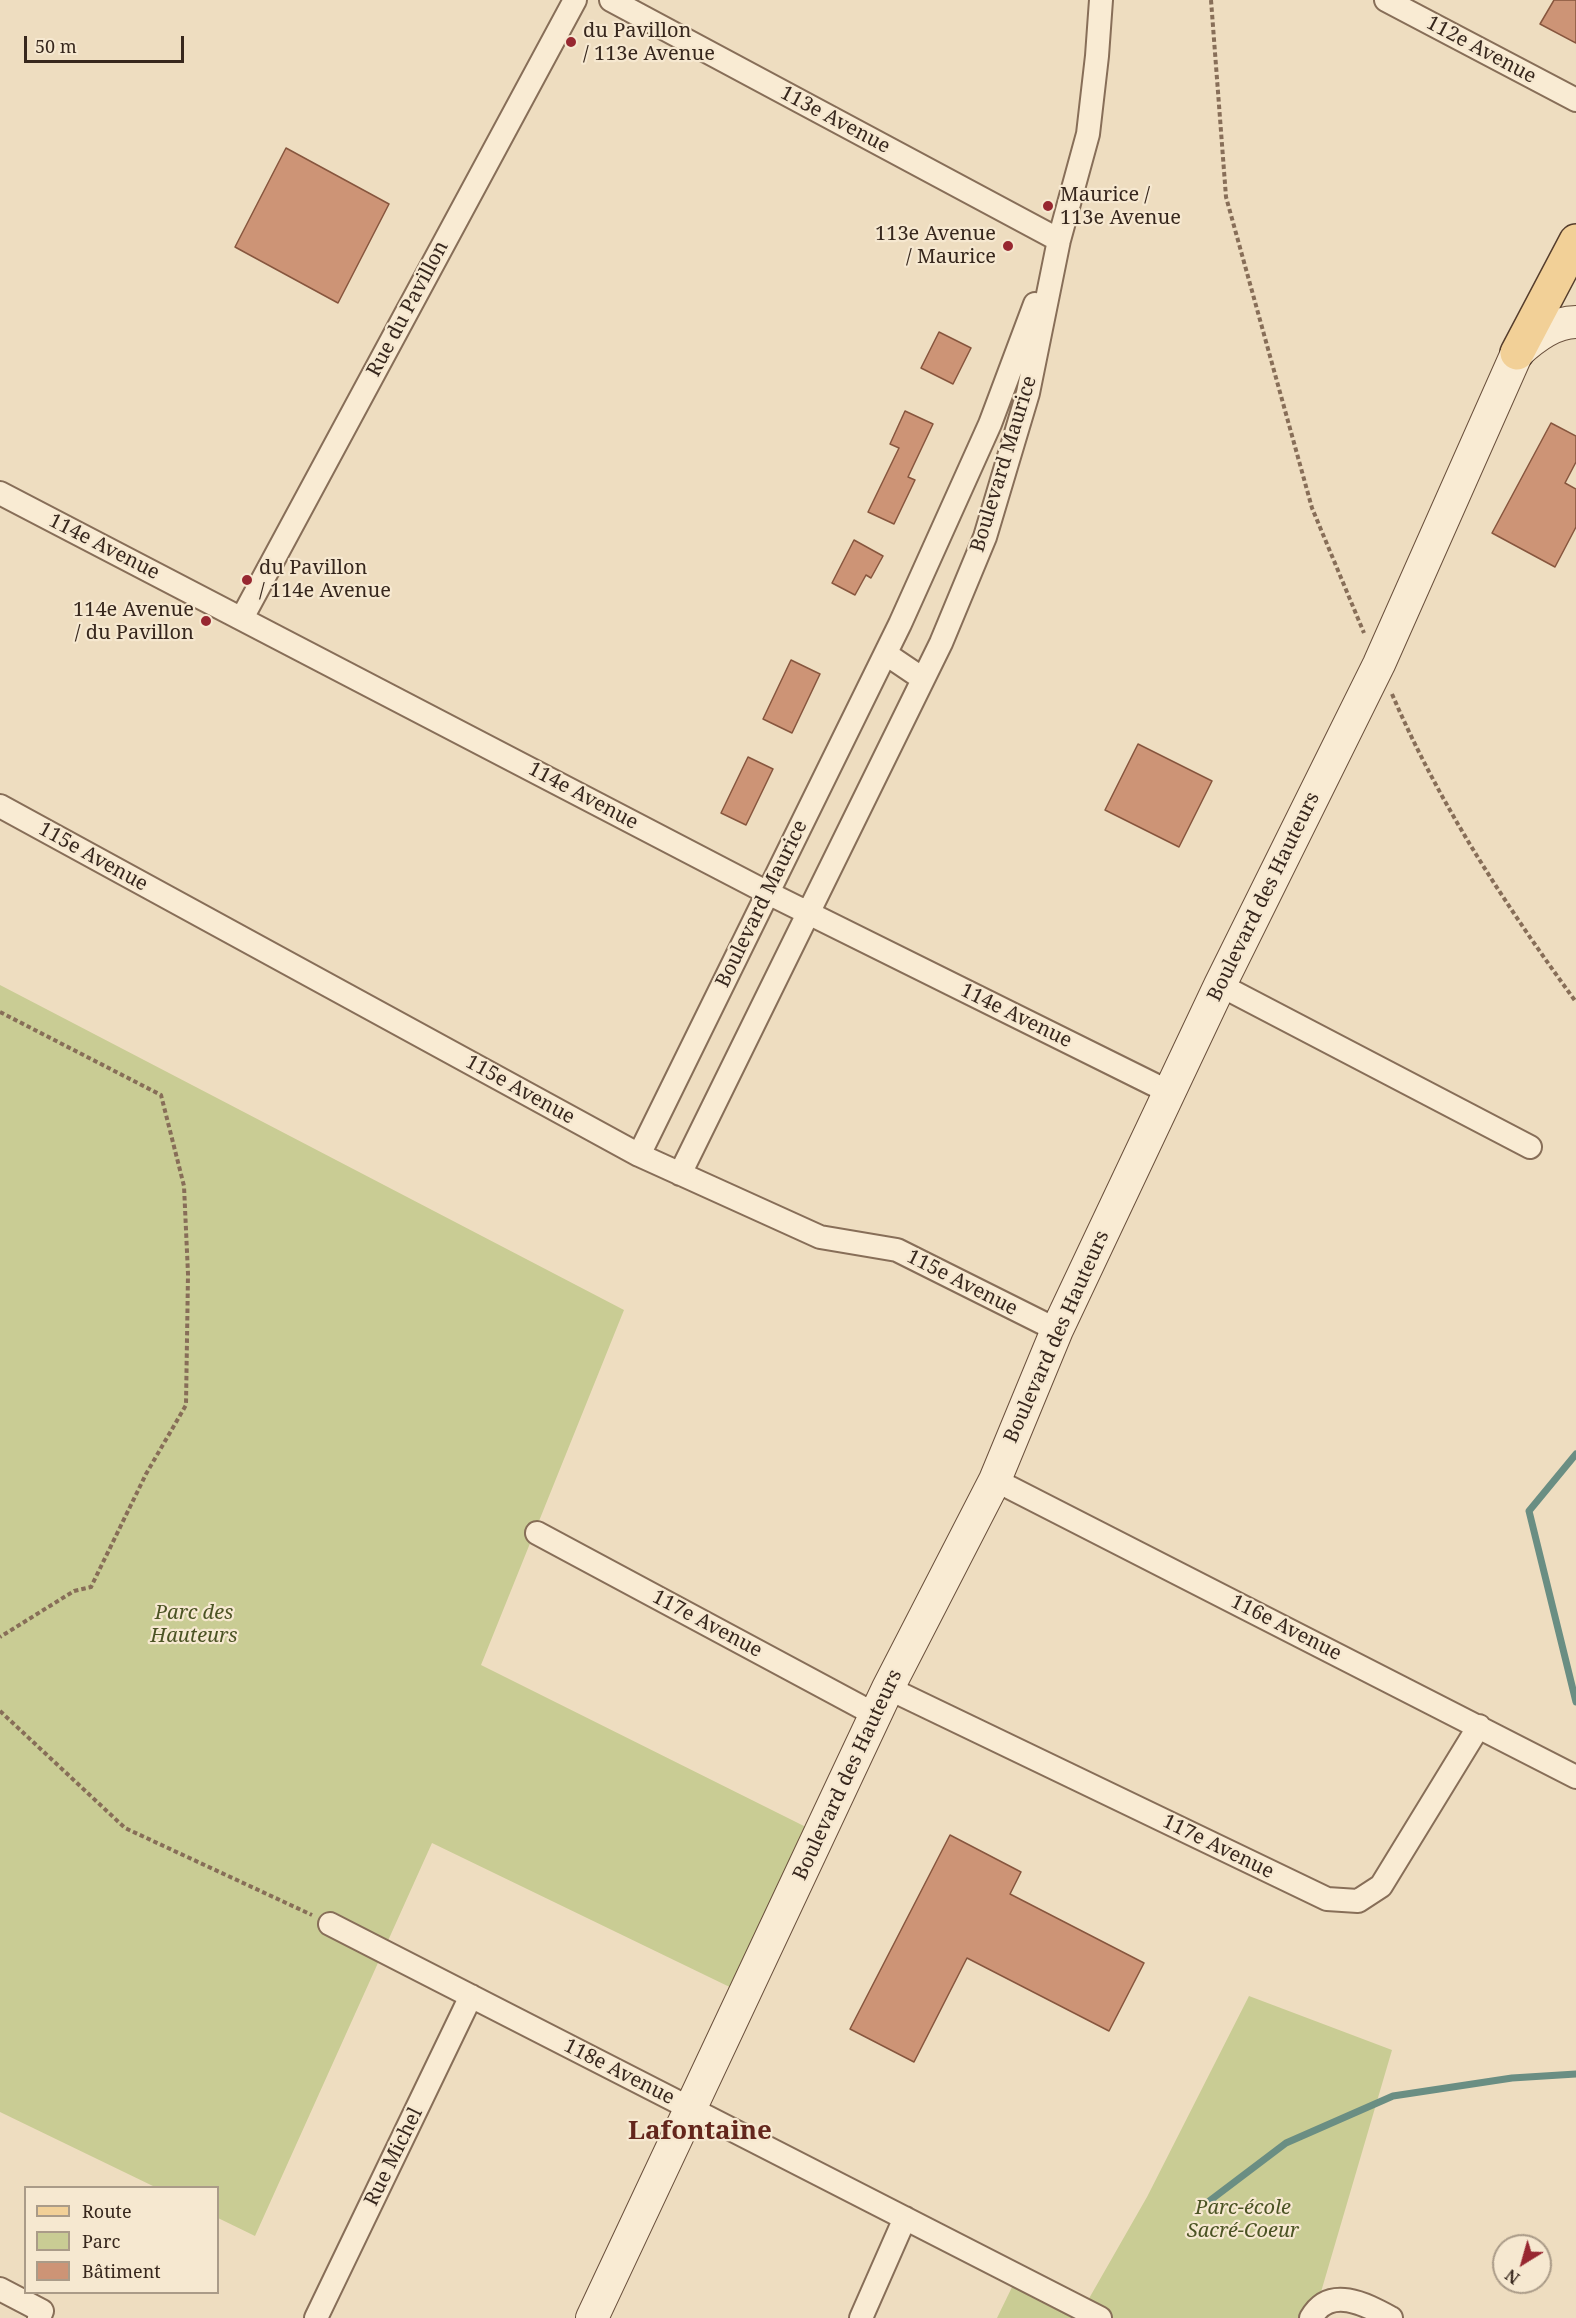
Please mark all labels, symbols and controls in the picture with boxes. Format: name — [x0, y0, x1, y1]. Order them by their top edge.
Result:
street label: 112e Avenue — [1422, 11, 1540, 89]
place label: du Pavillon / 113e Avenue — [583, 19, 715, 66]
scale bar — [27, 24, 188, 62]
text: 50 m — [35, 34, 77, 58]
marker: du Pavillon / 113e Avenue — [564, 35, 578, 49]
street label: 113e Avenue — [776, 81, 894, 159]
place label: Maurice / 113e Avenue — [1060, 183, 1181, 230]
marker: Maurice / 113e Avenue — [1041, 199, 1055, 213]
place label: 113e Avenue / Maurice — [875, 222, 996, 269]
street label: Rue du Pavillon — [362, 237, 454, 381]
marker: 113e Avenue / Maurice — [1001, 239, 1015, 253]
street label: Boulevard Maurice — [966, 373, 1042, 555]
street label: 114e Avenue — [45, 509, 163, 585]
place label: du Pavillon / 114e Avenue — [259, 556, 391, 603]
marker: du Pavillon / 114e Avenue — [240, 573, 254, 587]
place label: 114e Avenue / du Pavillon — [73, 598, 194, 645]
marker: 114e Avenue / du Pavillon — [199, 614, 213, 628]
street label: 114e Avenue — [524, 757, 642, 835]
street label: Boulevard des Hauteurs — [1203, 788, 1325, 1006]
street label: Boulevard Maurice — [711, 816, 813, 992]
street label: 115e Avenue — [34, 817, 152, 897]
street label: 114e Avenue — [956, 979, 1076, 1053]
street label: 115e Avenue — [461, 1050, 579, 1130]
street label: Boulevard des Hauteurs — [999, 1227, 1115, 1447]
street label: 115e Avenue — [903, 1245, 1021, 1321]
street label: 117e Avenue — [648, 1585, 766, 1663]
street label: 116e Avenue — [1227, 1590, 1345, 1666]
park label: Parc des Hauteurs — [150, 1601, 238, 1648]
street label: Boulevard des Hauteurs — [789, 1666, 907, 1884]
street label: 117e Avenue — [1158, 1810, 1278, 1884]
street label: 118e Avenue — [560, 2034, 678, 2110]
street label: Rue Michel — [360, 2104, 428, 2210]
district label: Lafontaine — [628, 2116, 772, 2148]
legend — [24, 2186, 219, 2294]
park label: Parc-école Sacré-Coeur — [1187, 2196, 1299, 2243]
text: Route — [82, 2199, 132, 2223]
text: Parc — [82, 2229, 120, 2253]
north arrow — [1492, 2234, 1552, 2294]
text: Bâtiment — [82, 2259, 161, 2283]
text: N — [1501, 2264, 1524, 2289]

